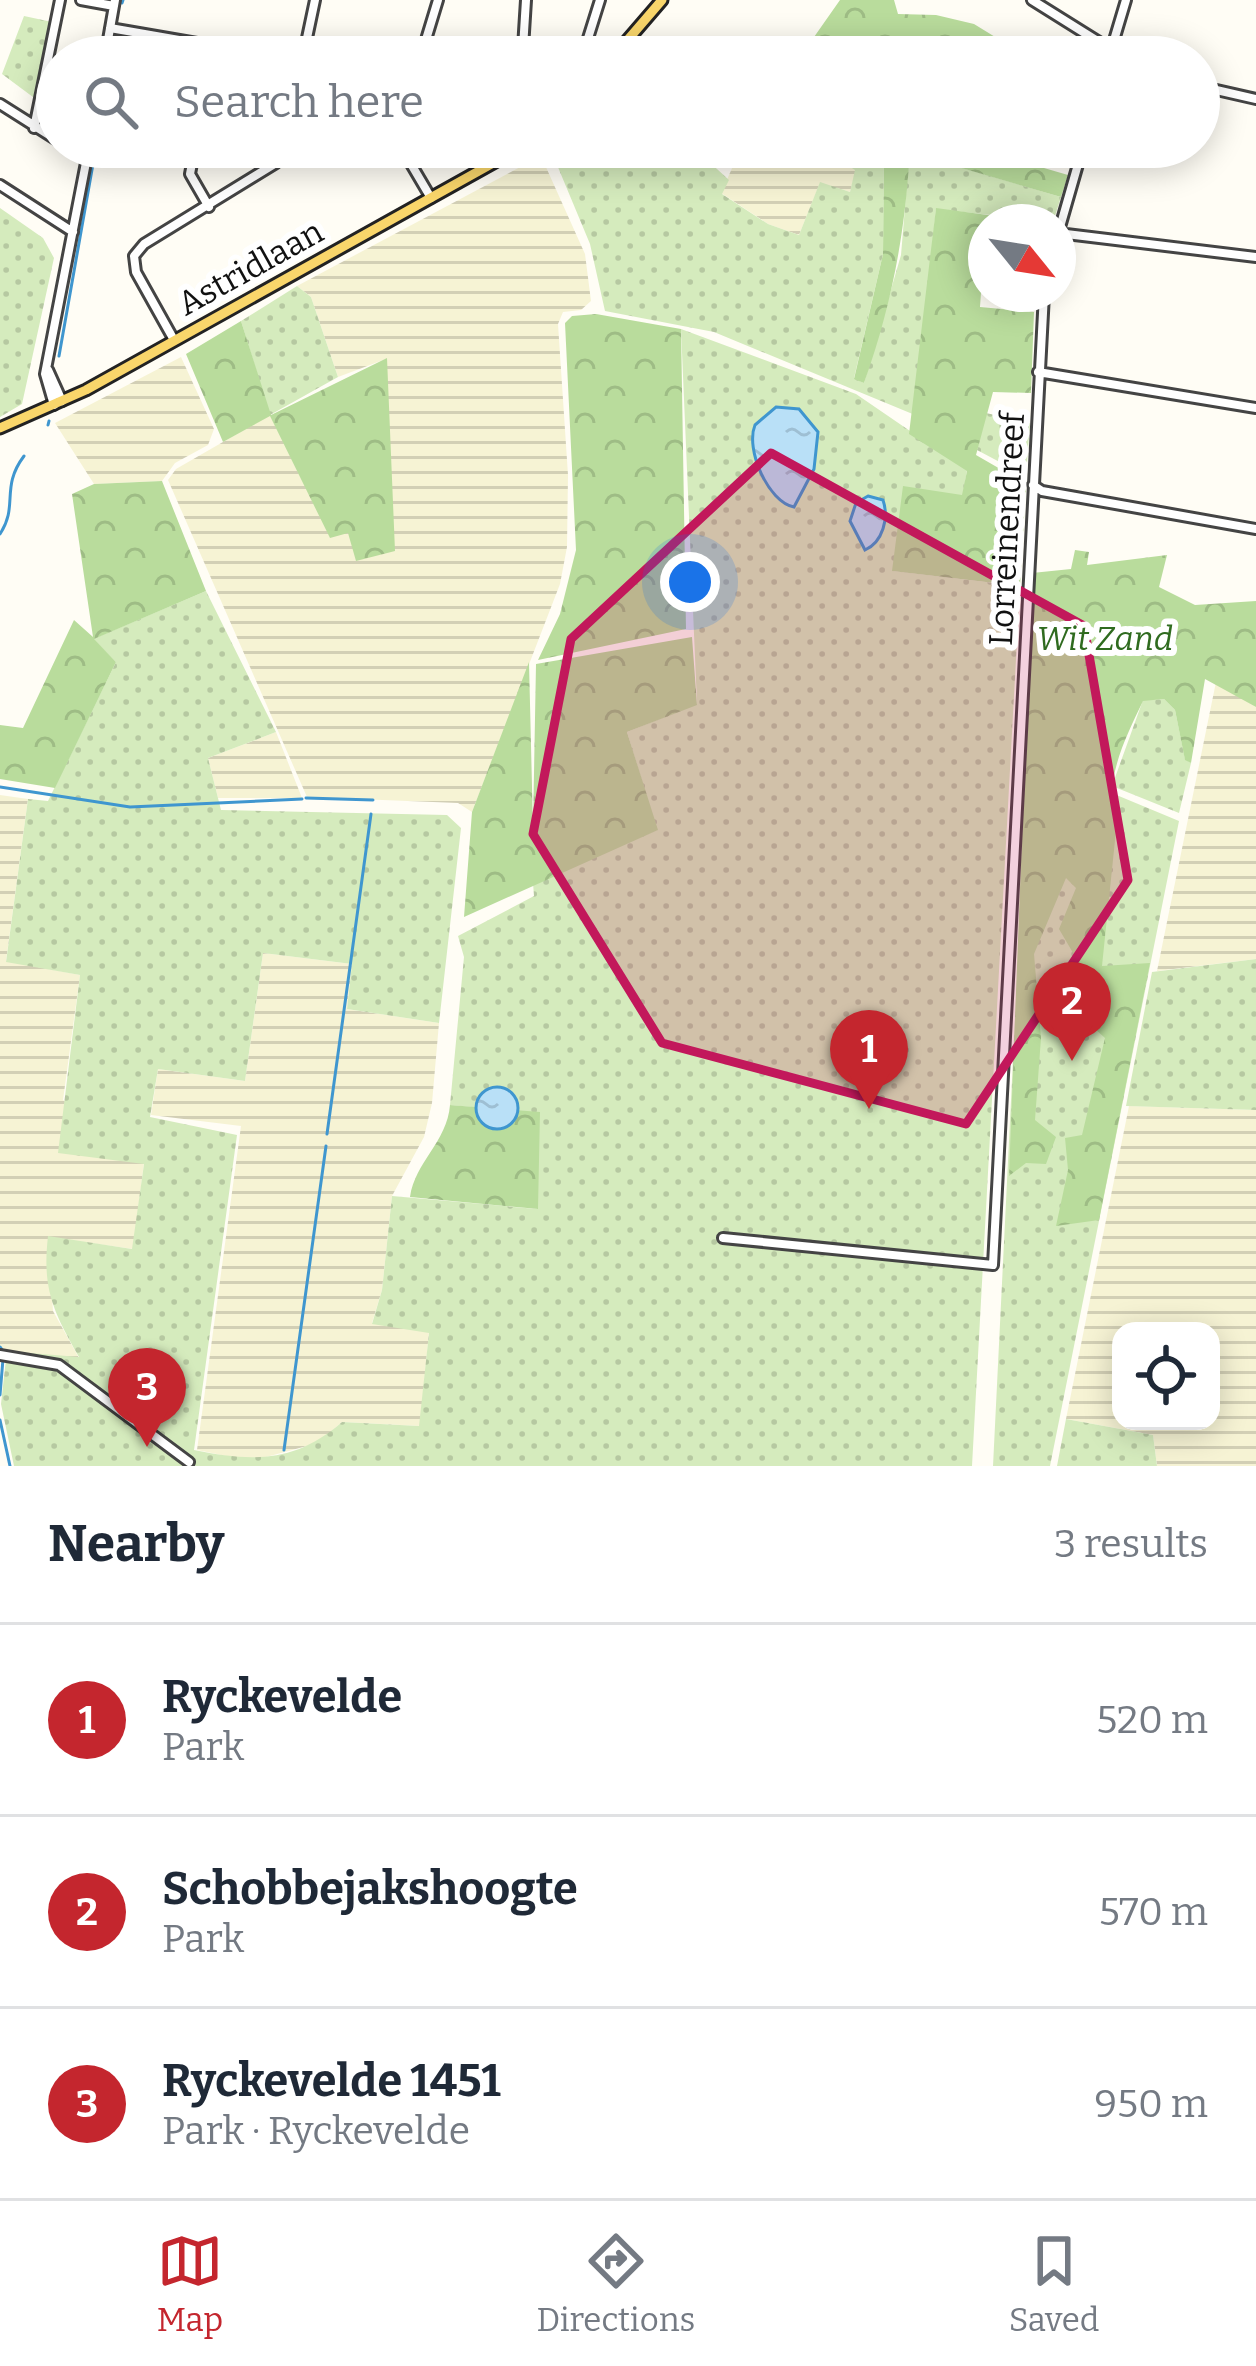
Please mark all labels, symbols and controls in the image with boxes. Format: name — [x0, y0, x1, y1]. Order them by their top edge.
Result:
search box — [36, 36, 1220, 168]
icon: search — [78, 69, 144, 135]
text: Search here — [174, 75, 424, 129]
north arrow — [968, 204, 1076, 312]
street label: Astridlaan — [171, 212, 330, 324]
street label: Lorreinendreef — [981, 409, 1033, 647]
your location — [660, 552, 720, 612]
park label: Wit Zand — [1037, 619, 1173, 659]
pin: 2 — [1033, 962, 1111, 1061]
pin: 1 — [830, 1010, 908, 1109]
map controls — [1112, 1322, 1220, 1430]
button: locate — [1112, 1322, 1220, 1430]
pin: 3 — [108, 1348, 186, 1447]
text: Nearby — [48, 1513, 224, 1575]
text: 3 results — [1054, 1521, 1208, 1567]
text: Ryckevelde — [162, 1670, 402, 1724]
text: 1 — [79, 1697, 95, 1743]
text: 520 m — [1097, 1697, 1208, 1743]
text: Park — [162, 1724, 244, 1770]
text: Schobbejakshoogte — [162, 1862, 578, 1916]
text: 2 — [76, 1889, 98, 1935]
text: 570 m — [1099, 1889, 1208, 1935]
text: Park — [162, 1916, 244, 1962]
text: Ryckevelde 1451 — [162, 2054, 501, 2108]
text: 3 — [76, 2081, 98, 2127]
text: 950 m — [1094, 2081, 1208, 2127]
text: Park · Ryckevelde — [162, 2108, 470, 2154]
tab: Map — [157, 2228, 223, 2340]
tab: Directions — [537, 2228, 695, 2340]
tab: Saved — [1009, 2228, 1099, 2340]

